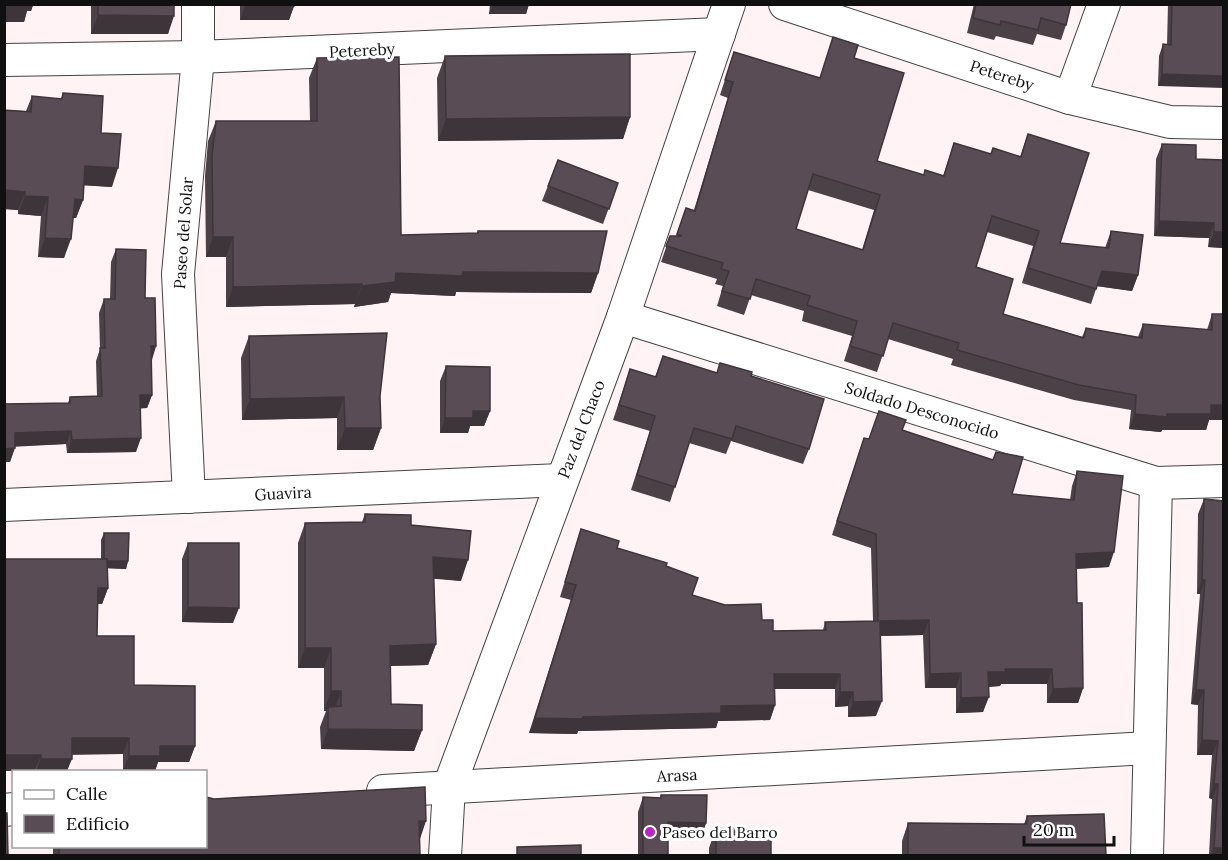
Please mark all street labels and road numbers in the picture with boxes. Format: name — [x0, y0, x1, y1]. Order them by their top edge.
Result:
street label: Petereby — [328, 38, 396, 62]
street label: Petereby — [967, 55, 1037, 95]
street label: Paseo del Solar — [169, 176, 197, 290]
street label: Paz del Chaco — [553, 377, 609, 481]
street label: Soldado Desconocido — [842, 377, 1002, 443]
street label: Guavira — [254, 482, 312, 504]
street label: Arasa — [655, 764, 698, 786]

